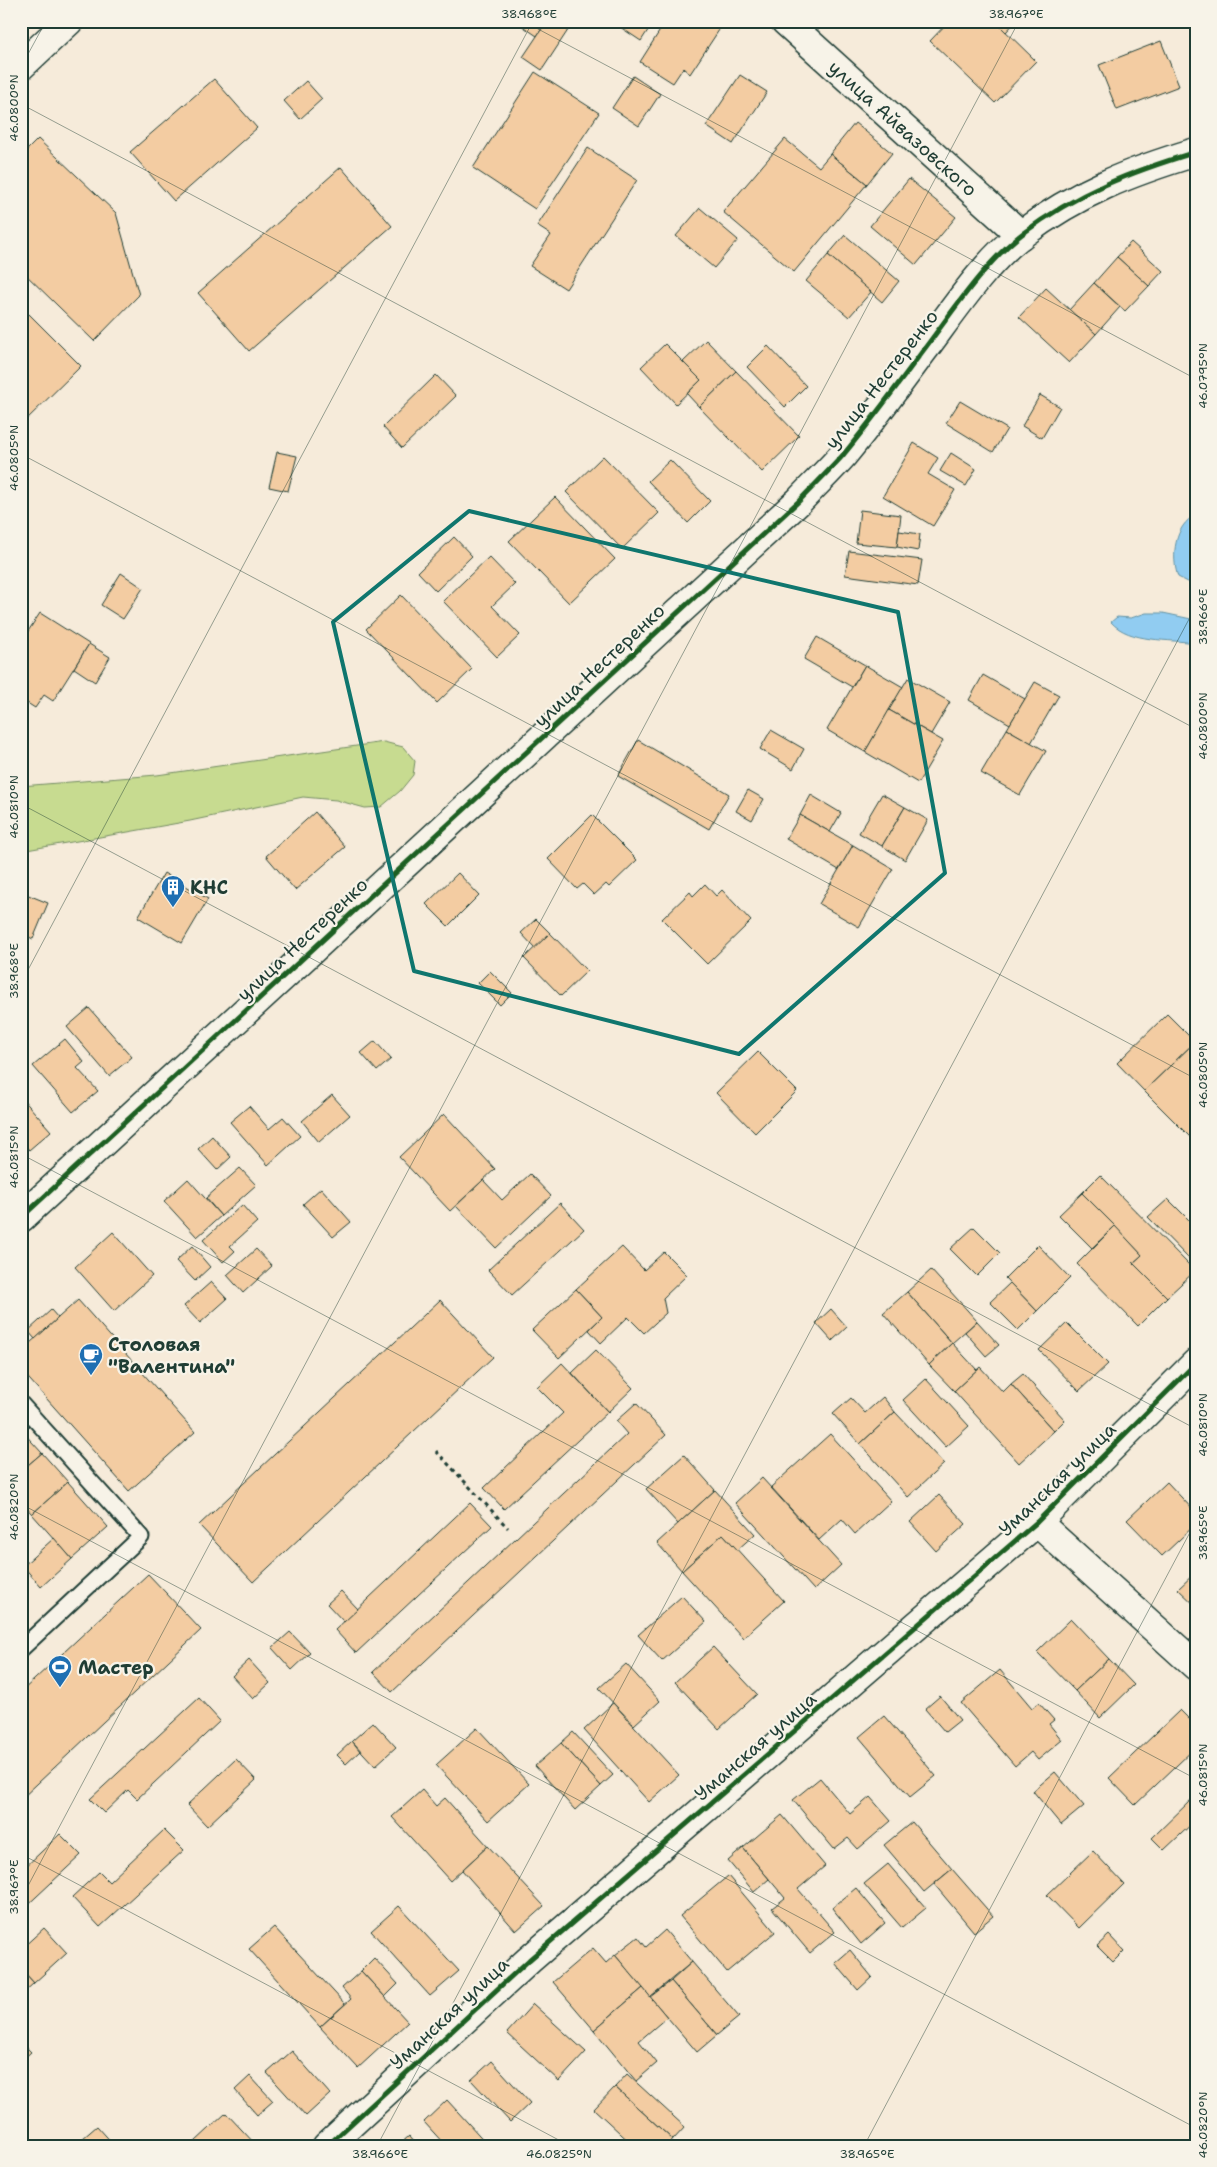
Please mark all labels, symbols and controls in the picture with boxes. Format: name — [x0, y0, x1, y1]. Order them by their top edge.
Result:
text: 38.968°E — [501, 6, 557, 22]
text: 38.967°E — [988, 6, 1044, 22]
street label: улица Айвазовского — [823, 55, 982, 202]
text: 46.0800°N — [6, 74, 22, 142]
street label: улица Нестеренко — [819, 304, 944, 454]
text: 46.0795°N — [1195, 343, 1211, 409]
text: 46.0805°N — [6, 425, 22, 491]
text: 38.966°E — [1195, 589, 1211, 645]
street label: улица Нестеренко — [528, 598, 670, 733]
text: 46.0800°N — [1195, 692, 1211, 760]
text: 46.0810°N — [6, 775, 22, 839]
street label: улица Нестеренко — [231, 872, 373, 1007]
building icon: КНС — [160, 874, 186, 908]
place label: КНС — [190, 875, 228, 900]
text: 38.968°E — [6, 943, 22, 999]
text: 46.0805°N — [1195, 1042, 1211, 1108]
text: 46.0815°N — [6, 1126, 22, 1188]
place label: Столовая "Валентина" — [108, 1332, 235, 1379]
cafe icon: Столовая "Валентина" — [78, 1342, 104, 1376]
text: 46.0810°N — [1195, 1393, 1211, 1457]
street label: Уманская улица — [993, 1417, 1122, 1542]
text: 46.0820°N — [6, 1474, 22, 1540]
text: 38.965°E — [1195, 1505, 1211, 1561]
sports icon: Мастер — [47, 1654, 73, 1688]
place label: Мастер — [78, 1655, 154, 1680]
street label: Уманская улица — [689, 1686, 822, 1806]
text: 46.0815°N — [1195, 1744, 1211, 1806]
text: 38.967°E — [6, 1859, 22, 1915]
street label: Уманская улица — [384, 1952, 514, 2075]
text: 46.0820°N — [1195, 2092, 1211, 2158]
text: 38.966°E — [352, 2146, 408, 2162]
text: 46.0825°N — [526, 2146, 592, 2162]
text: 38.965°E — [839, 2146, 895, 2162]

